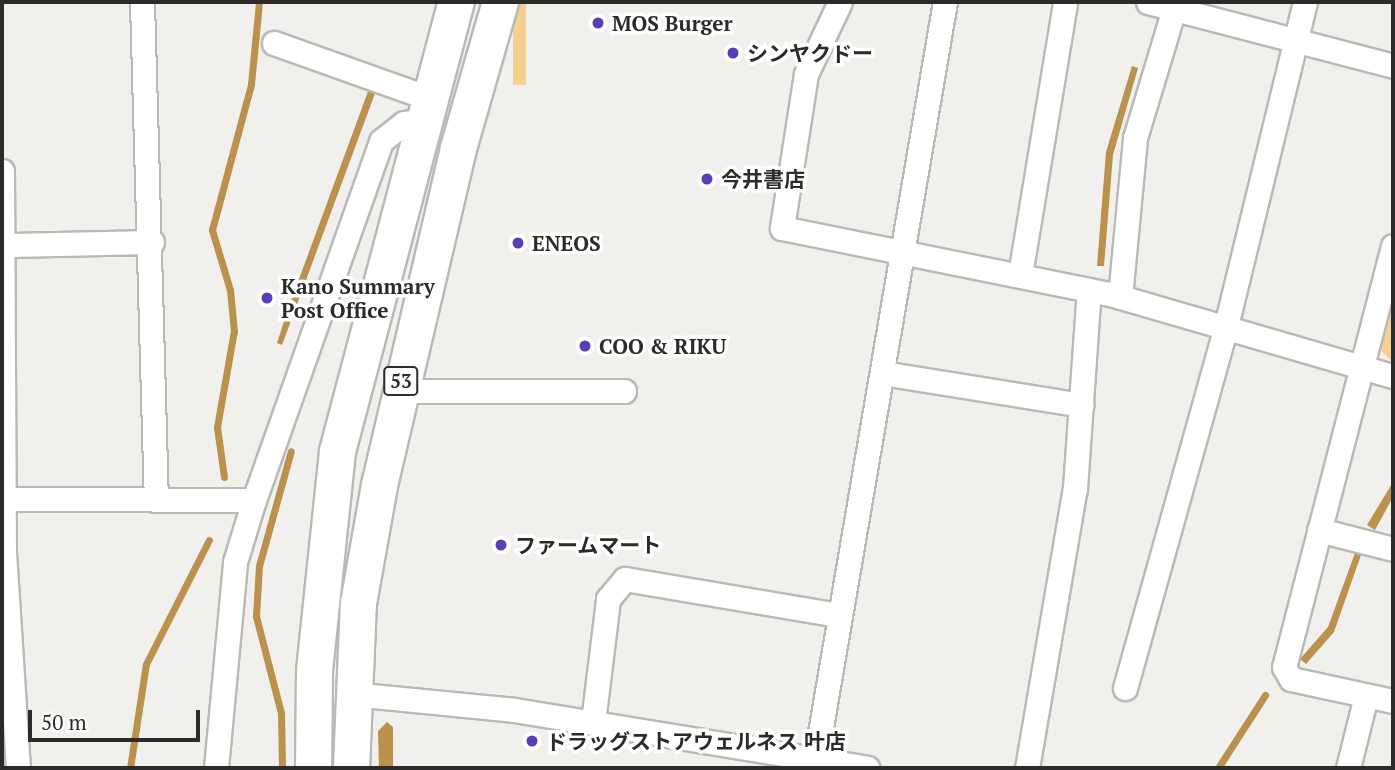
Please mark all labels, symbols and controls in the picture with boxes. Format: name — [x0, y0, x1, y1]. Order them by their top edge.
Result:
place label: MOS Burger — [612, 10, 733, 36]
marker: MOS Burger — [590, 15, 606, 31]
place label: シンヤクドー — [747, 40, 873, 66]
marker: シンヤクドー — [725, 45, 741, 61]
place label: 今井書店 — [721, 166, 805, 192]
marker: 今井書店 — [699, 171, 715, 187]
place label: ENEOS — [532, 230, 601, 256]
marker: ENEOS — [510, 235, 526, 251]
place label: Kano Summary Post Office — [281, 273, 435, 323]
marker: Kano Summary Post Office — [259, 290, 275, 306]
place label: COO & RIKU — [599, 333, 726, 359]
marker: COO & RIKU — [577, 338, 593, 354]
road number: 53 — [382, 366, 420, 396]
place label: ファームマート — [515, 532, 662, 558]
marker: ファームマート — [493, 537, 509, 553]
scale bar — [32, 696, 203, 740]
text: 50 m — [41, 708, 87, 736]
place label: ドラッグストアウェルネス 叶店 — [546, 728, 846, 754]
marker: ドラッグストアウェルネス 叶店 — [524, 733, 540, 749]

